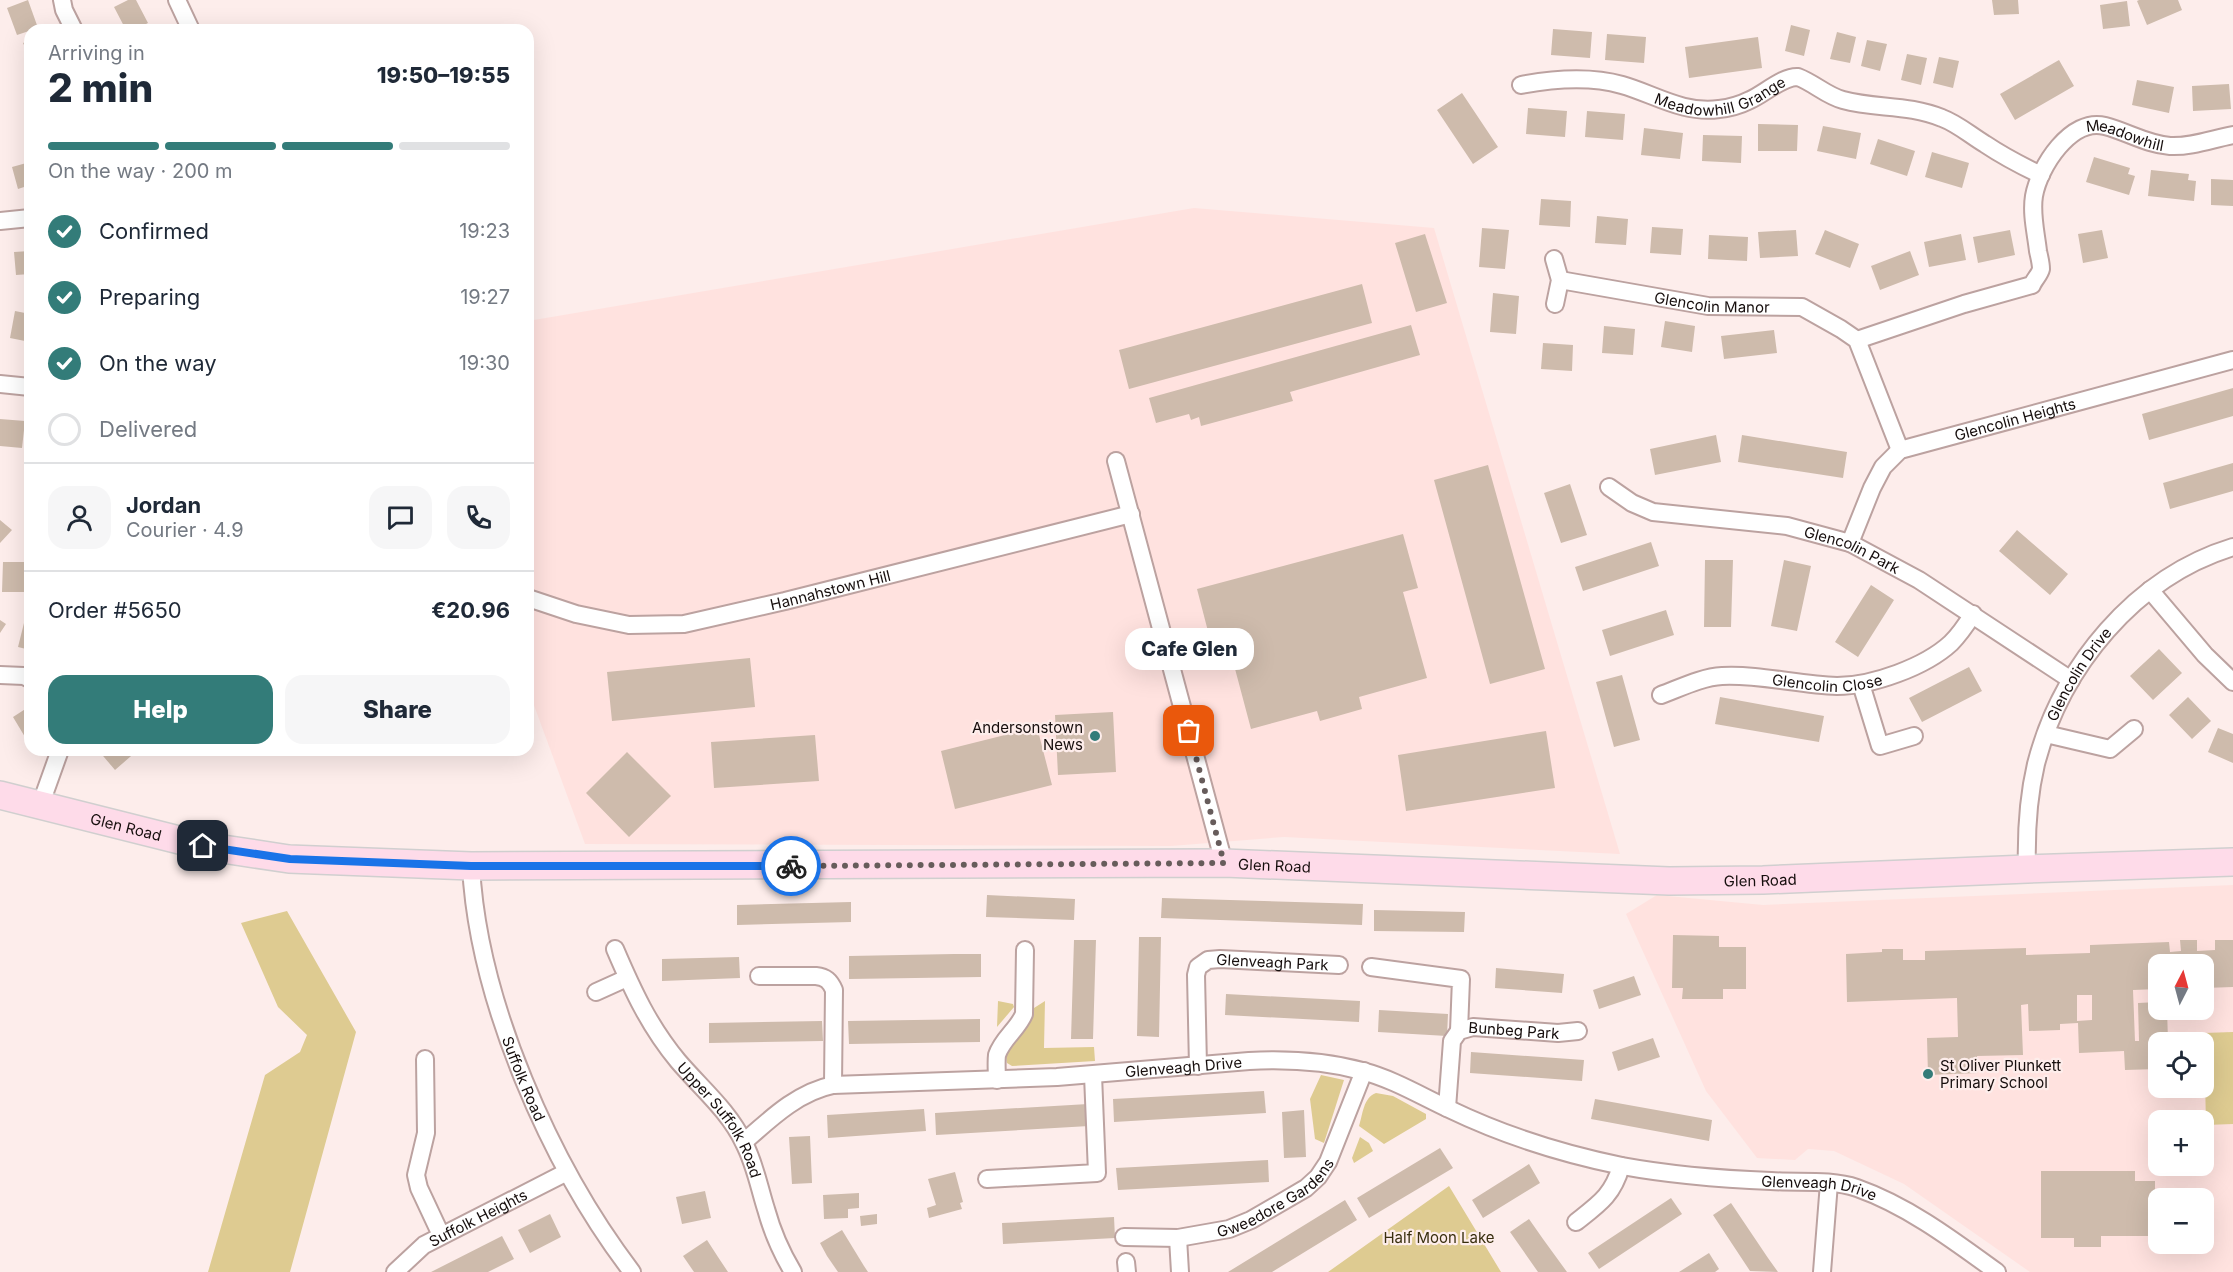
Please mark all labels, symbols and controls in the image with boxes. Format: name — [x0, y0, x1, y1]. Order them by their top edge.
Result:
text: Arriving in — [48, 41, 145, 65]
text: 19:50–19:55 — [377, 62, 510, 88]
text: 2 min — [48, 64, 153, 111]
street label: Meadowhill Grange — [1652, 72, 1788, 119]
street label: Meadowhill — [2085, 115, 2165, 155]
text: On the way · 200 m — [48, 159, 233, 183]
icon: check — [48, 215, 81, 248]
text: Confirmed — [99, 218, 209, 244]
text: 19:23 — [459, 219, 510, 243]
icon: check — [48, 281, 81, 314]
text: Preparing — [99, 284, 200, 310]
text: 19:27 — [460, 285, 510, 309]
street label: Glencolin Manor — [1653, 287, 1770, 316]
icon: check — [48, 347, 81, 380]
text: On the way — [99, 350, 217, 376]
text: 19:30 — [459, 351, 510, 375]
street label: Glencolin Heights — [1952, 393, 2078, 444]
text: Delivered — [99, 416, 197, 442]
button: person — [48, 486, 111, 549]
button: chat — [369, 486, 432, 549]
button: phone — [447, 486, 510, 549]
text: Jordan — [126, 492, 201, 518]
text: Courier · 4.9 — [126, 518, 244, 542]
street label: Glencolin Park — [1802, 522, 1904, 578]
street label: Hannahstown Hill — [768, 565, 892, 614]
text: Order #5650 — [48, 597, 182, 623]
text: €20.96 — [431, 597, 510, 623]
street label: Glencolin Drive — [2042, 623, 2115, 724]
callout: Cafe Glen — [1124, 629, 1254, 671]
text: Cafe Glen — [1141, 637, 1238, 661]
street label: Glencolin Close — [1771, 669, 1884, 696]
button: Help — [48, 675, 273, 744]
button: Share — [285, 675, 510, 744]
pin — [1163, 705, 1214, 756]
icon: bag — [1172, 714, 1205, 747]
place label: Andersonstown News — [972, 718, 1083, 754]
marker: Andersonstown News — [1088, 729, 1102, 743]
street label: Glen Road — [88, 809, 164, 845]
pin — [177, 820, 228, 871]
icon: home — [186, 829, 219, 862]
courier — [761, 836, 821, 896]
icon: bike — [775, 850, 808, 883]
street label: Glen Road — [1238, 854, 1311, 876]
street label: Glen Road — [1724, 869, 1797, 890]
street label: Glenveagh Park — [1216, 949, 1330, 974]
north arrow — [2148, 954, 2214, 1020]
map controls — [2148, 954, 2214, 1254]
street label: Bunbeg Park — [1468, 1017, 1561, 1043]
button: locate — [2148, 1032, 2214, 1098]
street label: Suffolk Road — [498, 1033, 550, 1124]
street label: Glenveagh Drive — [1124, 1052, 1243, 1081]
place label: St Oliver Plunkett Primary School — [1940, 1056, 2061, 1092]
street label: Upper Suffolk Road — [674, 1058, 766, 1180]
marker: St Oliver Plunkett Primary School — [1921, 1067, 1935, 1081]
button: + — [2148, 1110, 2214, 1176]
street label: Gweedore Gardens — [1215, 1154, 1338, 1240]
street label: Glenveagh Drive — [1761, 1171, 1880, 1204]
street label: Suffolk Heights — [425, 1184, 530, 1251]
button: − — [2148, 1188, 2214, 1254]
park label: Half Moon Lake — [1383, 1228, 1495, 1247]

